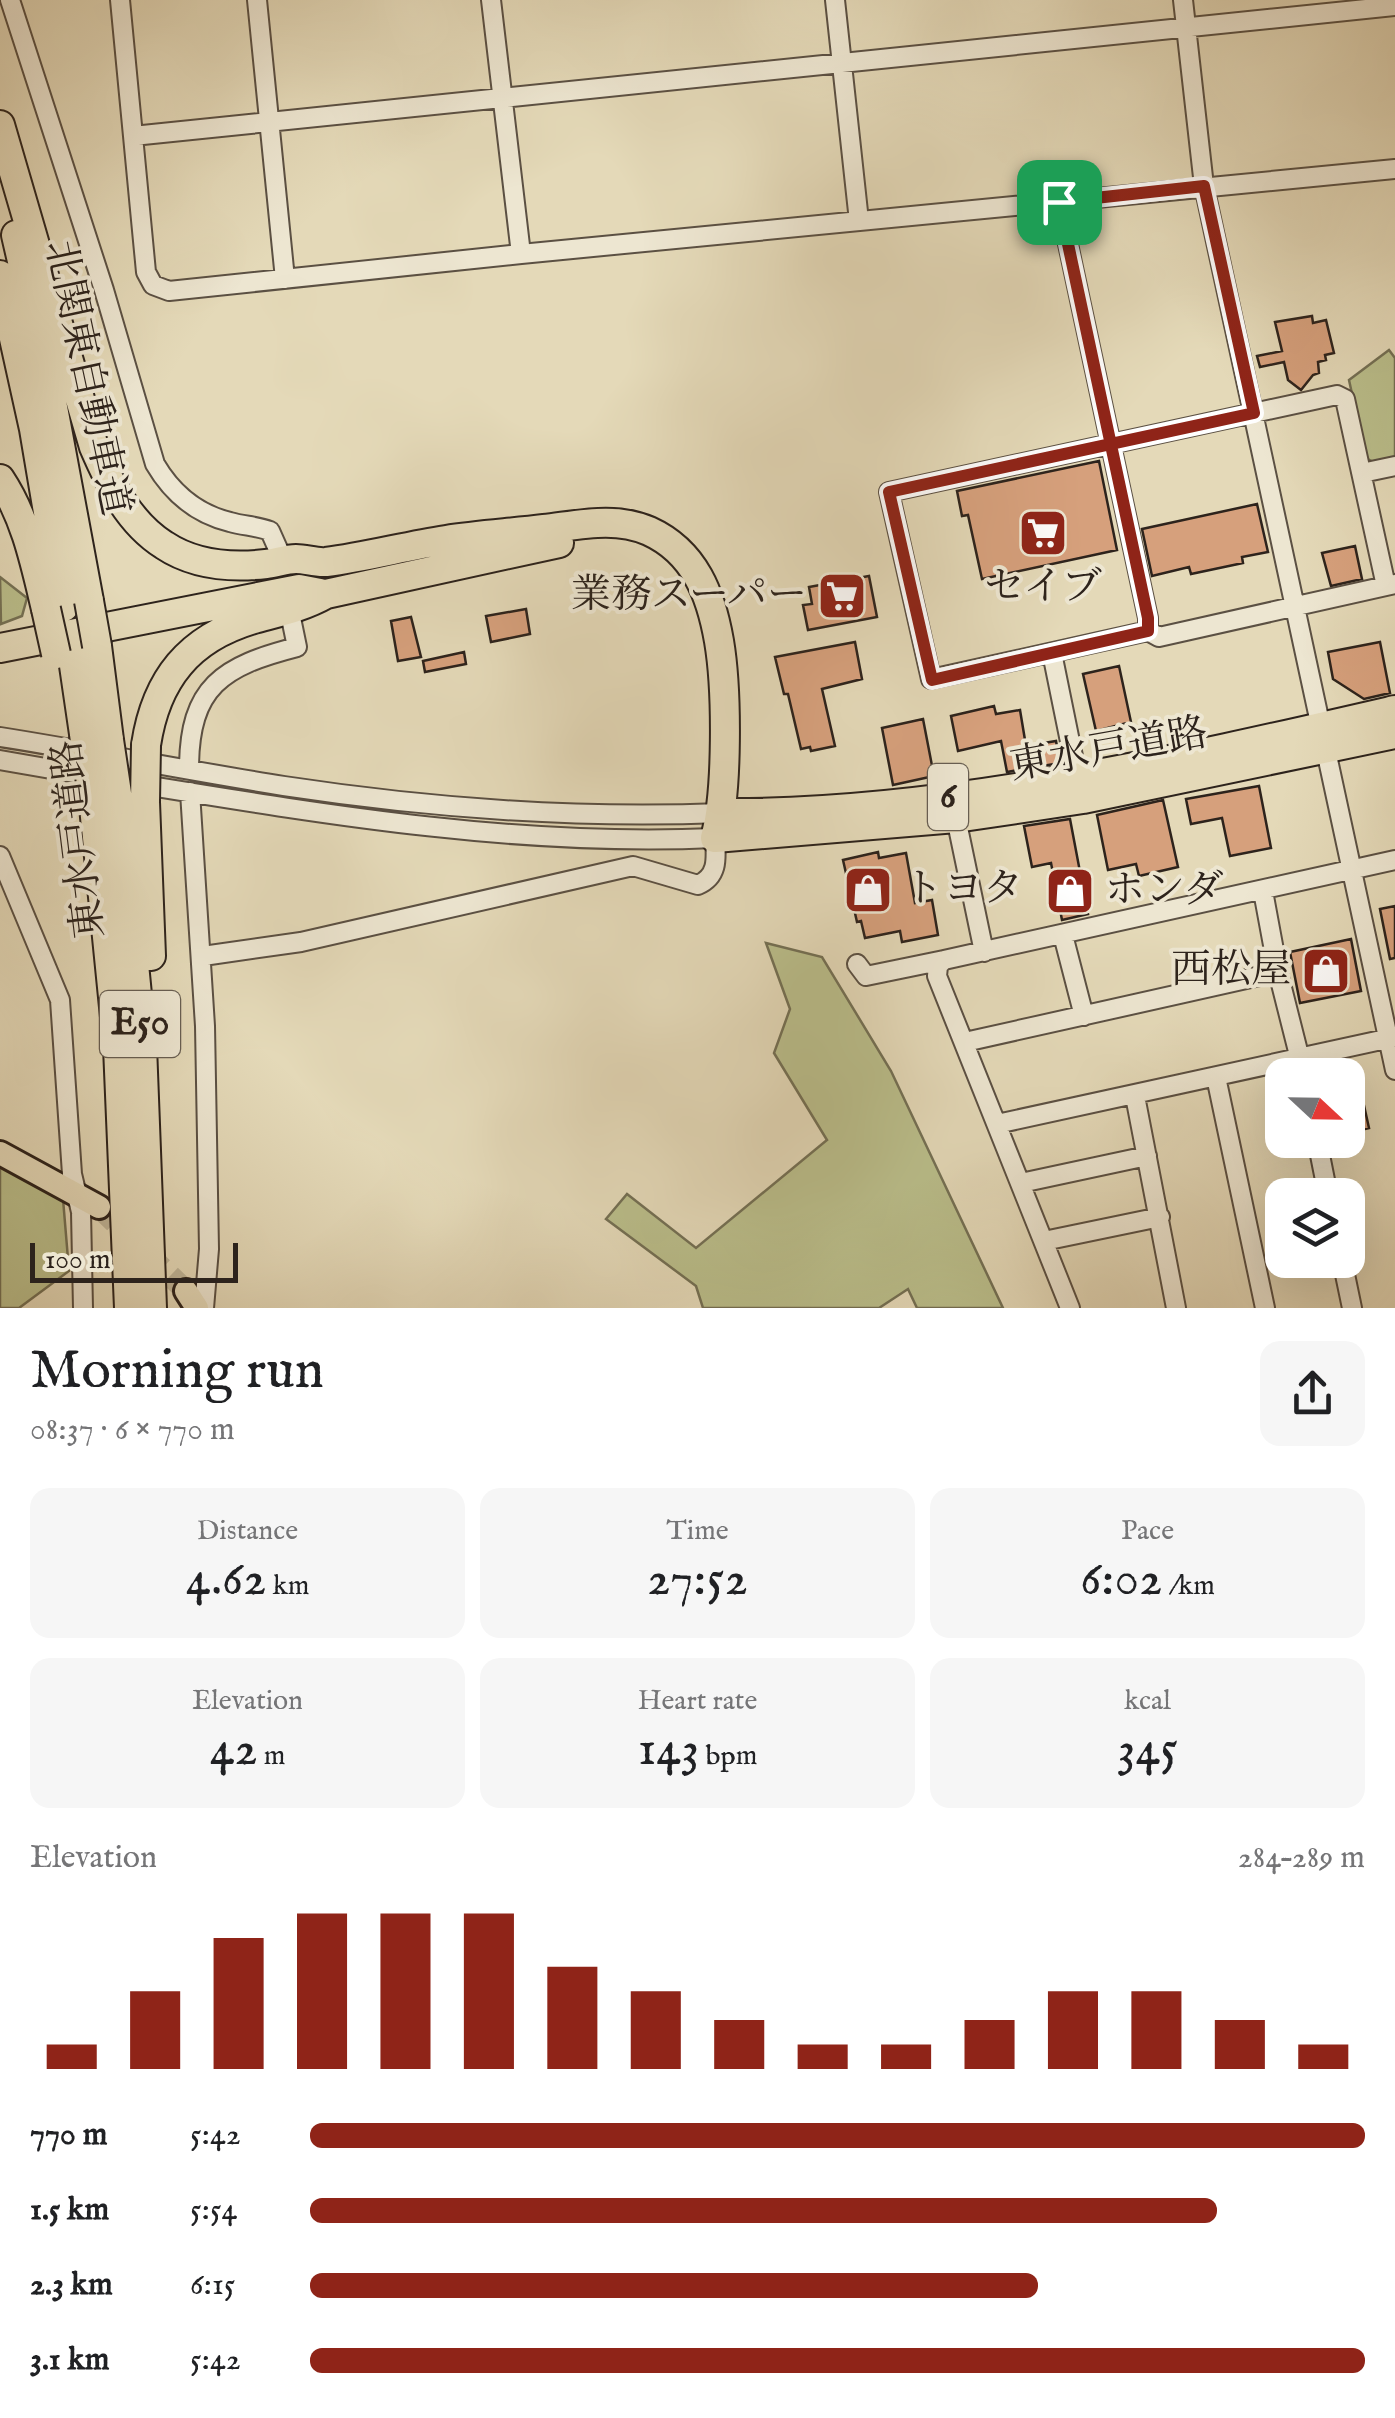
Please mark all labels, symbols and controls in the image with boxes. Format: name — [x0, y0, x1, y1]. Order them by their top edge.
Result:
pin — [1017, 160, 1102, 245]
icon: arrive — [1032, 175, 1087, 230]
street label: 北関東自動車道 — [32, 236, 140, 520]
supermarket icon: セイブ — [1017, 507, 1069, 559]
place label: セイブ — [984, 563, 1102, 614]
supermarket icon: 業務スーパー — [816, 570, 868, 622]
place label: 業務スーパー — [571, 571, 807, 622]
street label: 東水戸道路 — [1006, 709, 1212, 793]
street label: 東水戸道路 — [43, 737, 117, 941]
road number: 6 — [928, 764, 968, 830]
shop icon: トヨタ — [842, 864, 894, 916]
place label: トヨタ — [903, 865, 1023, 916]
shop icon: ホンダ — [1044, 865, 1096, 917]
place label: ホンダ — [1105, 866, 1223, 917]
shop icon: 西松屋 — [1300, 945, 1352, 997]
place label: 西松屋 — [1171, 946, 1291, 997]
road number: E50 — [100, 991, 180, 1057]
north arrow — [1265, 1058, 1365, 1158]
map controls — [1265, 1058, 1365, 1278]
button: layers — [1265, 1178, 1365, 1278]
scale bar — [30, 1238, 238, 1282]
text: 100 m — [45, 1243, 111, 1278]
text: Morning run — [30, 1337, 324, 1407]
button: share — [1260, 1341, 1365, 1446]
text: 08:37 · 6 × 770 m — [30, 1410, 235, 1451]
text: Distance — [197, 1514, 298, 1549]
text: Time — [666, 1514, 729, 1549]
text: Pace — [1121, 1514, 1174, 1549]
text: 4.62 — [186, 1549, 267, 1612]
text: 27:52 — [647, 1549, 748, 1612]
text: 6:02 — [1080, 1549, 1163, 1612]
text: km — [267, 1569, 309, 1604]
text: /km — [1163, 1569, 1215, 1604]
text: Elevation — [192, 1684, 303, 1719]
text: Heart rate — [638, 1684, 757, 1719]
text: kcal — [1124, 1684, 1171, 1719]
text: 42 — [210, 1719, 258, 1782]
text: 143 — [638, 1719, 700, 1782]
text: 345 — [1117, 1719, 1178, 1782]
text: m — [258, 1739, 285, 1774]
text: bpm — [700, 1739, 757, 1774]
text: Elevation — [30, 1838, 157, 1879]
text: 284–289 m — [1238, 1838, 1365, 1879]
text: 770 m — [30, 2115, 107, 2156]
text: 5:42 — [190, 2115, 241, 2156]
text: 1.5 km — [30, 2190, 109, 2231]
text: 5:54 — [190, 2190, 237, 2231]
text: 2.3 km — [30, 2265, 113, 2306]
text: 6:15 — [190, 2265, 235, 2306]
text: 3.1 km — [30, 2340, 110, 2381]
text: 5:42 — [190, 2340, 241, 2381]

